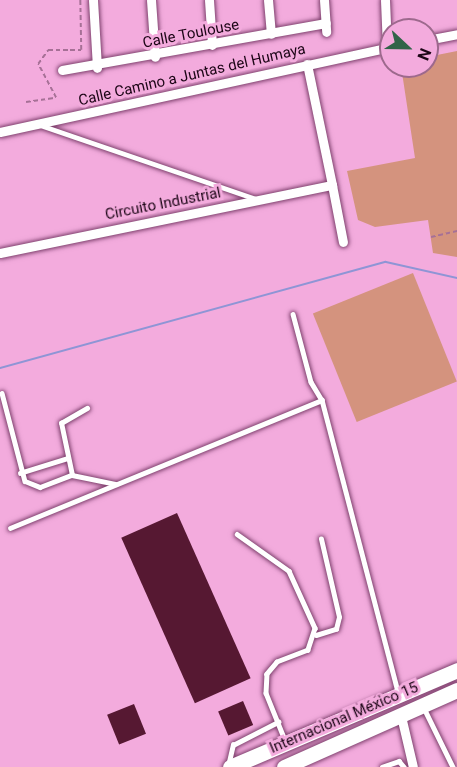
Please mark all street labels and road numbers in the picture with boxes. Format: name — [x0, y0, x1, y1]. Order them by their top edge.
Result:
street label: Calle Toulouse — [141, 16, 241, 52]
street label: Calle Camino a Juntas del Humaya — [77, 40, 307, 110]
street label: Circuito Industrial — [104, 184, 222, 224]
street label: Internacional México 15 — [267, 679, 421, 757]

